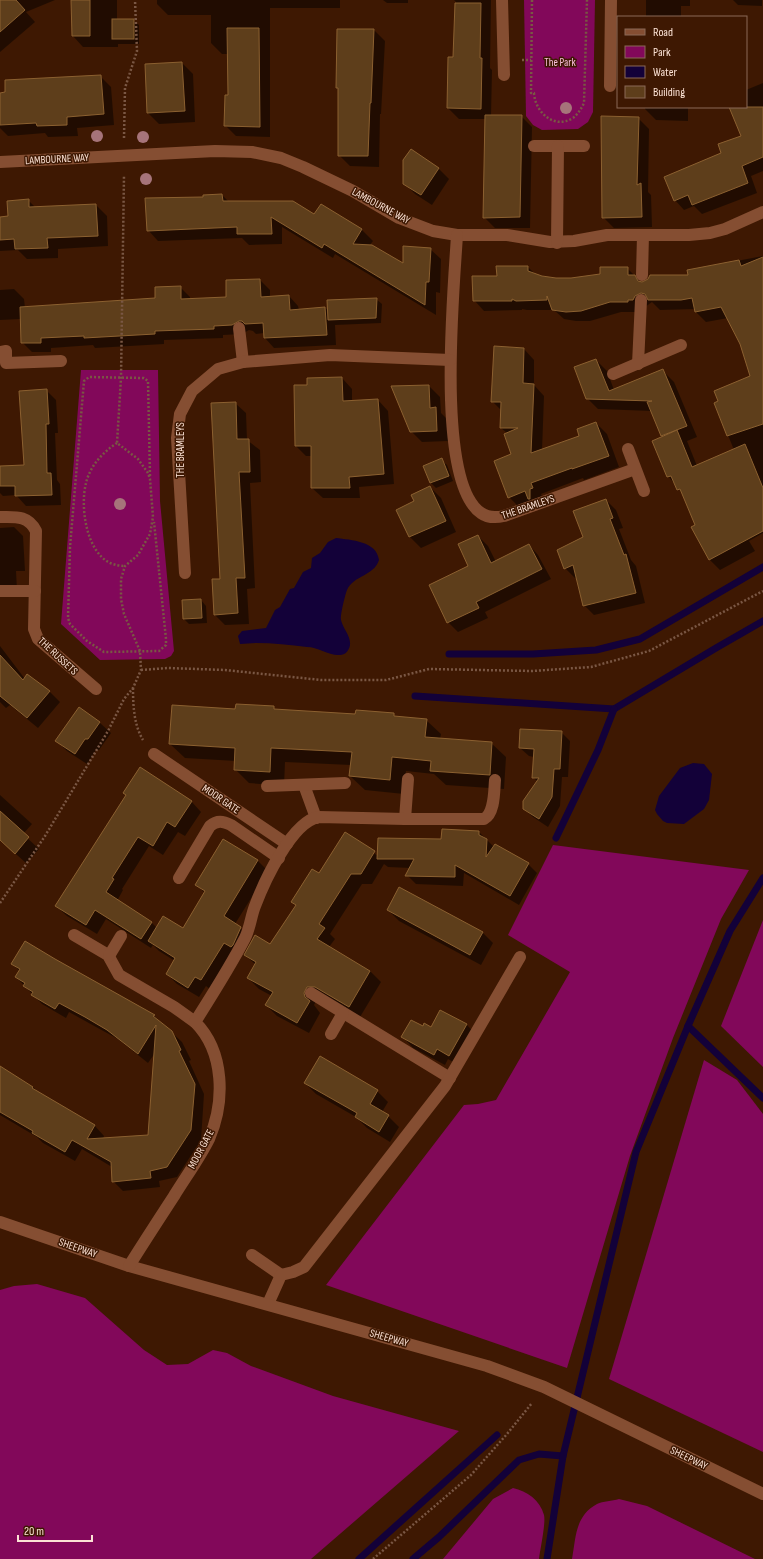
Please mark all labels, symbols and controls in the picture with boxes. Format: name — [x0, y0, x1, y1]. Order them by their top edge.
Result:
legend — [617, 16, 747, 108]
text: Road — [653, 25, 673, 40]
text: Park — [653, 45, 671, 60]
park label: The Park — [544, 56, 576, 69]
text: Water — [653, 65, 677, 80]
text: Building — [653, 85, 685, 100]
street label: LAMBOURNE WAY — [25, 151, 90, 167]
street label: LAMBOURNE WAY — [350, 185, 413, 227]
street label: THE BRAMLEYS — [174, 422, 187, 478]
street label: THE BRAMLEYS — [500, 492, 557, 522]
street label: THE RUSSETS — [35, 634, 81, 678]
street label: MOOR GATE — [200, 782, 242, 816]
street label: MOOR GATE — [185, 1127, 217, 1171]
street label: SHEEPWAY — [57, 1235, 99, 1261]
street label: SHEEPWAY — [368, 1326, 410, 1350]
street label: SHEEPWAY — [668, 1443, 710, 1473]
scale bar — [18, 1517, 92, 1543]
text: 20 m — [24, 1524, 44, 1539]

